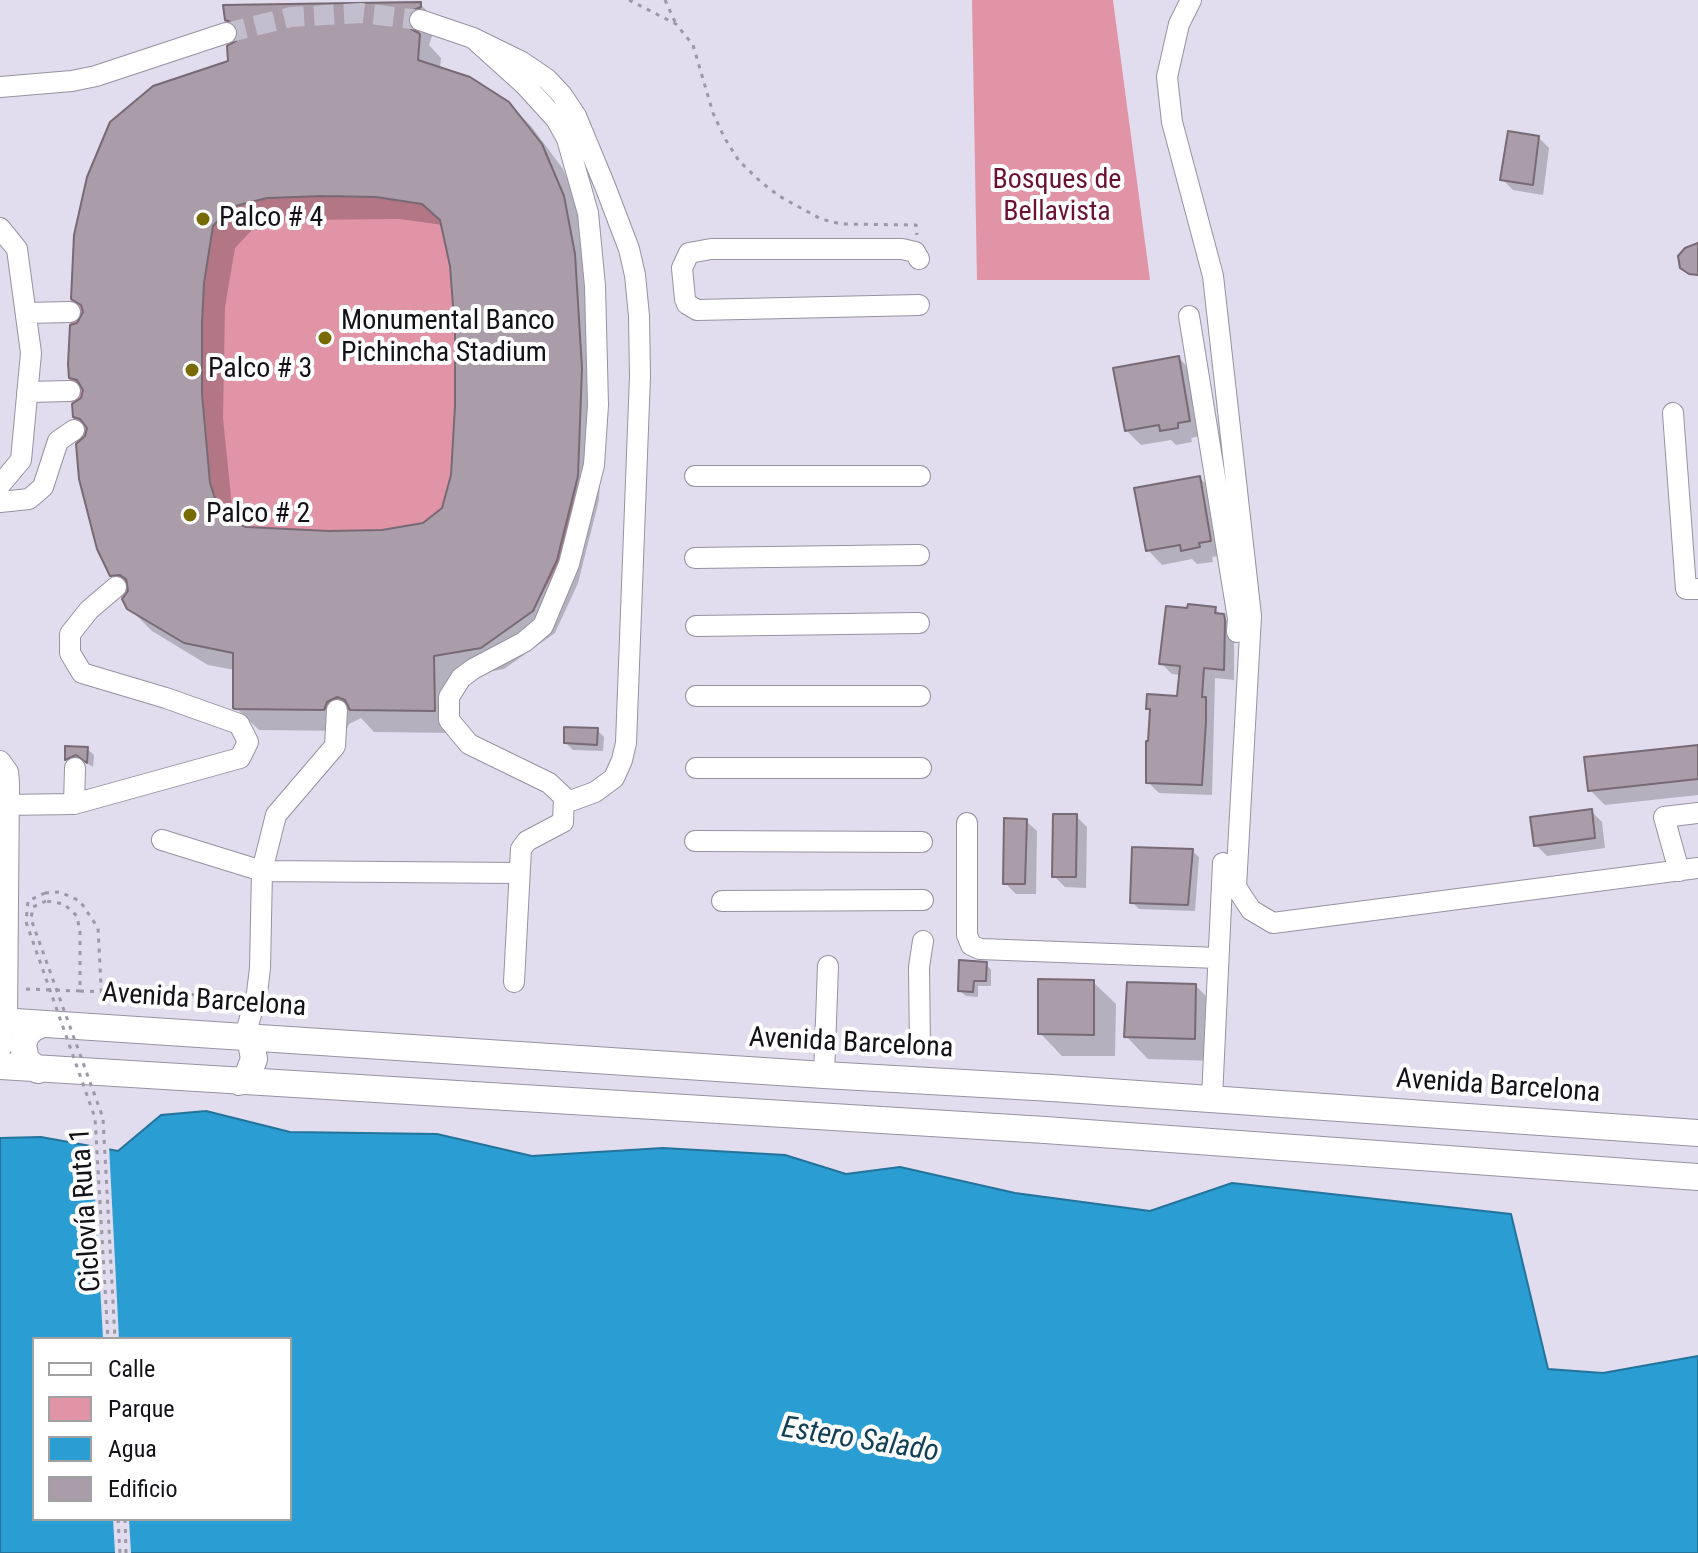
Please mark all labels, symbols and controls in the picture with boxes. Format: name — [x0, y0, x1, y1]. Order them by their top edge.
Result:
park label: Bosques de Bellavista — [993, 164, 1121, 230]
place label: Palco # 4 — [219, 202, 323, 236]
marker: Palco # 4 — [194, 210, 212, 228]
place label: Monumental Banco Pichincha Stadium — [341, 305, 555, 371]
marker: Monumental Banco Pichincha Stadium — [316, 329, 334, 347]
place label: Palco # 3 — [208, 353, 312, 387]
marker: Palco # 3 — [183, 361, 201, 379]
place label: Palco # 2 — [206, 498, 310, 532]
marker: Palco # 2 — [181, 506, 199, 524]
street label: Avenida Barcelona — [101, 977, 307, 1025]
street label: Avenida Barcelona — [748, 1022, 954, 1066]
street label: Avenida Barcelona — [1395, 1063, 1601, 1111]
street label: Ciclovía Ruta 1 — [65, 1127, 109, 1293]
legend — [32, 1337, 292, 1521]
text: Calle — [108, 1355, 155, 1383]
text: Parque — [108, 1395, 175, 1423]
water label: Estero Salado — [779, 1411, 941, 1471]
text: Agua — [108, 1435, 157, 1463]
text: Edificio — [108, 1475, 178, 1503]

